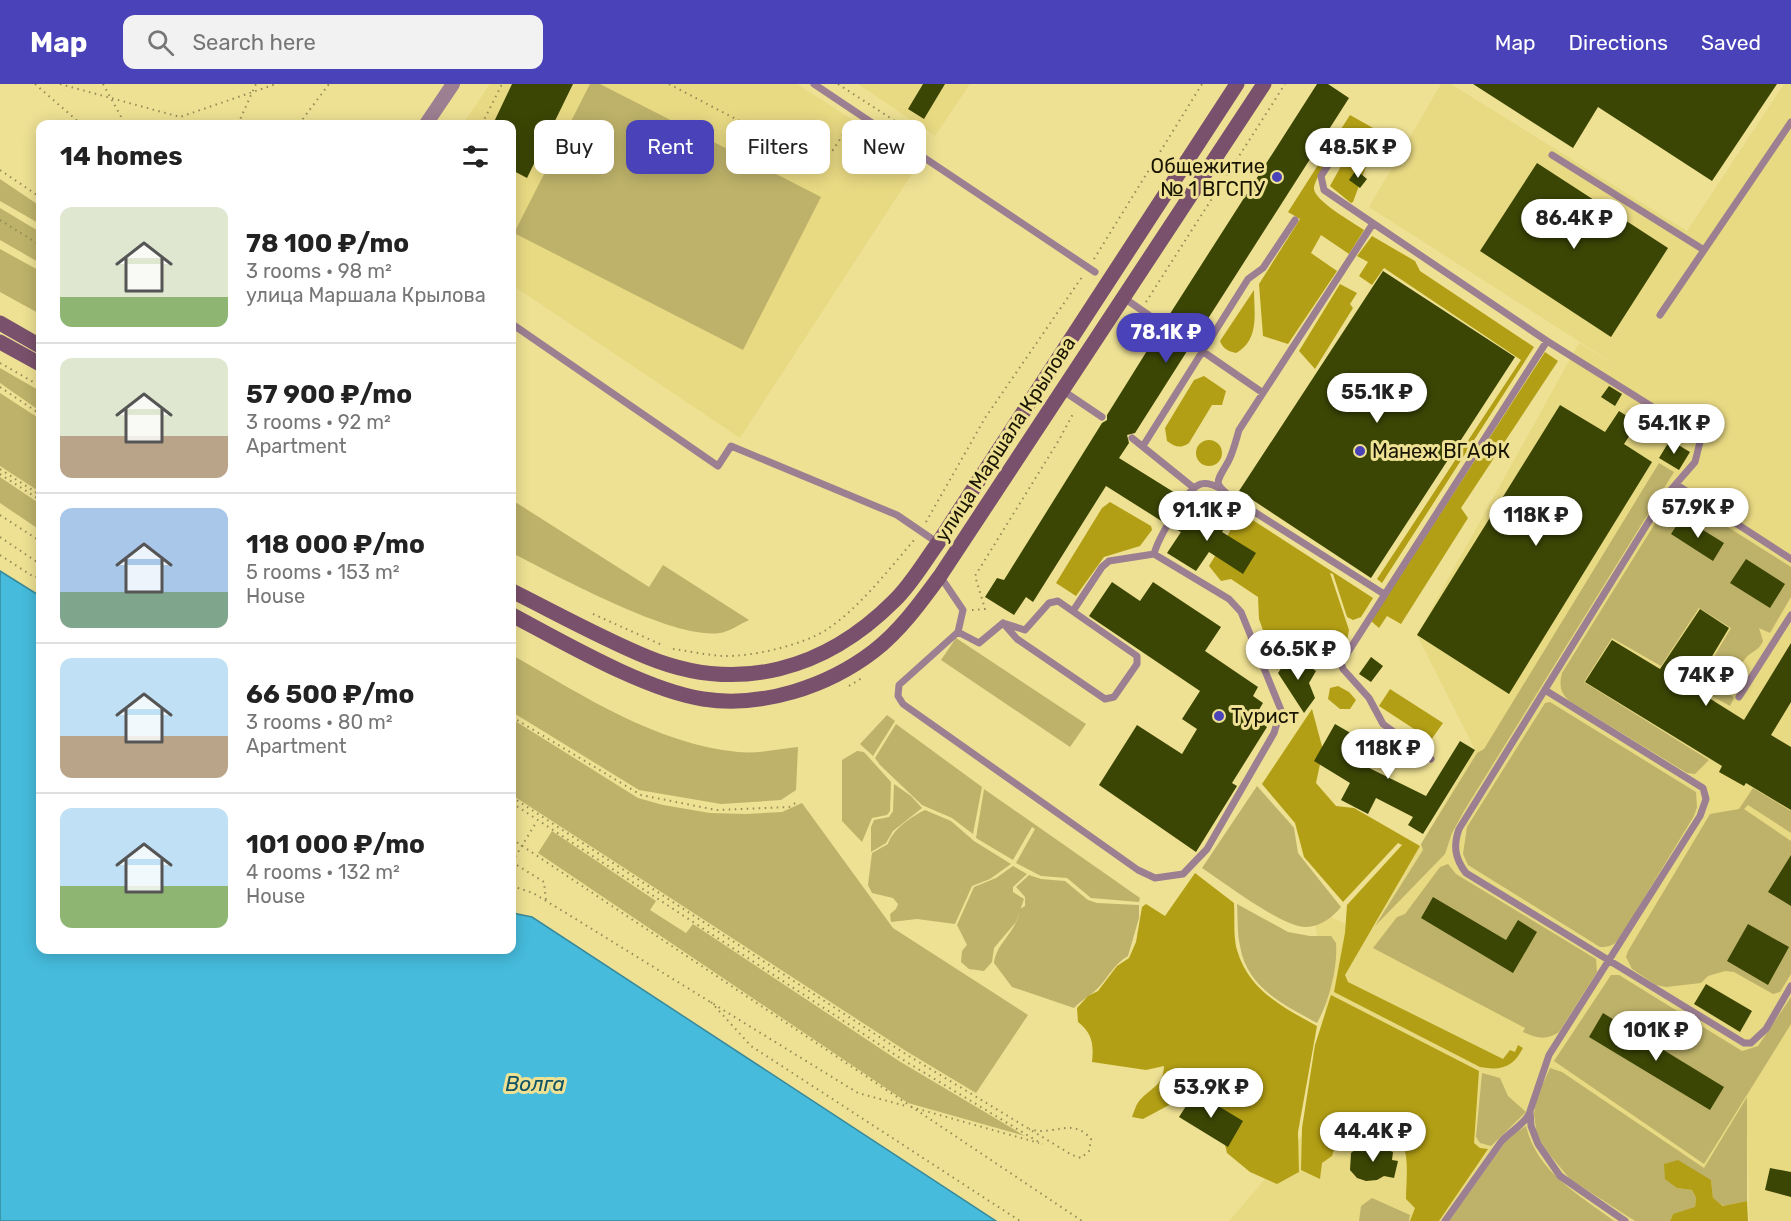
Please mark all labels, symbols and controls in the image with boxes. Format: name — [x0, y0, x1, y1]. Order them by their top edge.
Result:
search box — [123, 15, 543, 69]
text: Map — [30, 26, 87, 59]
icon: search — [144, 26, 177, 59]
text: Search here — [192, 29, 316, 56]
text: Map — [1495, 30, 1536, 55]
text: Directions — [1569, 30, 1668, 55]
text: Saved — [1701, 30, 1761, 55]
chip: Buy — [534, 120, 614, 174]
chip: Rent — [626, 120, 714, 174]
chip: Filters — [726, 120, 830, 174]
chip: New — [842, 120, 926, 174]
pin: 48.5K ₽ — [1303, 128, 1413, 179]
text: 48.5K ₽ — [1319, 135, 1397, 159]
icon: filters — [459, 140, 492, 173]
text: 14 homes — [60, 141, 183, 172]
place label: Общежитие № 1 ВГСПУ — [1151, 154, 1265, 201]
marker: Общежитие № 1 ВГСПУ — [1270, 170, 1284, 184]
pin: 86.4K ₽ — [1519, 199, 1629, 250]
text: 86.4K ₽ — [1535, 206, 1613, 230]
text: 78 100 ₽/mo — [246, 228, 409, 259]
icon: home — [108, 231, 180, 303]
text: 3 rooms · 98 m² — [246, 259, 392, 283]
text: улица Маршала Крылова — [246, 283, 486, 307]
pin: 78.1K ₽ — [1111, 313, 1221, 364]
text: 78.1K ₽ — [1130, 320, 1202, 344]
street label: улица Маршала Крылова — [930, 332, 1080, 546]
pin: 55.1K ₽ — [1322, 373, 1432, 424]
text: 57 900 ₽/mo — [246, 379, 412, 410]
text: 55.1K ₽ — [1341, 380, 1413, 404]
icon: home — [108, 382, 180, 454]
pin: 54.1K ₽ — [1619, 404, 1729, 455]
text: 3 rooms · 92 m² — [246, 410, 391, 434]
text: 54.1K ₽ — [1638, 411, 1710, 435]
text: Apartment — [246, 434, 347, 458]
place label: Манеж ВГАФК — [1372, 439, 1511, 463]
marker: Манеж ВГАФК — [1353, 444, 1367, 458]
pin: 57.9K ₽ — [1643, 488, 1753, 539]
pin: 91.1K ₽ — [1152, 491, 1262, 542]
text: 57.9K ₽ — [1662, 495, 1734, 519]
pin: 118K ₽ — [1487, 496, 1585, 547]
text: 91.1K ₽ — [1173, 498, 1241, 522]
text: 118K ₽ — [1503, 503, 1569, 527]
text: 118 000 ₽/mo — [246, 529, 425, 560]
icon: home — [108, 532, 180, 604]
text: 5 rooms · 153 m² — [246, 560, 400, 584]
text: House — [246, 584, 305, 608]
pin: 66.5K ₽ — [1243, 630, 1353, 681]
text: 66.5K ₽ — [1260, 637, 1336, 661]
pin: 74K ₽ — [1664, 656, 1748, 707]
text: 74K ₽ — [1678, 663, 1734, 687]
text: 66 500 ₽/mo — [246, 679, 414, 710]
icon: home — [108, 682, 180, 754]
place label: Турист — [1231, 704, 1299, 728]
marker: Турист — [1212, 709, 1226, 723]
text: 3 rooms · 80 m² — [246, 710, 393, 734]
pin: 118K ₽ — [1339, 729, 1437, 780]
text: Apartment — [246, 734, 347, 758]
text: 118K ₽ — [1355, 736, 1421, 760]
text: 101 000 ₽/mo — [246, 829, 425, 860]
icon: home — [108, 832, 180, 904]
text: 4 rooms · 132 m² — [246, 860, 400, 884]
text: House — [246, 884, 305, 908]
pin: 101K ₽ — [1607, 1011, 1705, 1062]
text: 101K ₽ — [1623, 1018, 1689, 1042]
pin: 53.9K ₽ — [1156, 1068, 1266, 1119]
water label: Волга — [505, 1071, 565, 1096]
text: 53.9K ₽ — [1173, 1075, 1249, 1099]
pin: 44.4K ₽ — [1318, 1112, 1428, 1163]
text: 44.4K ₽ — [1334, 1119, 1412, 1143]

